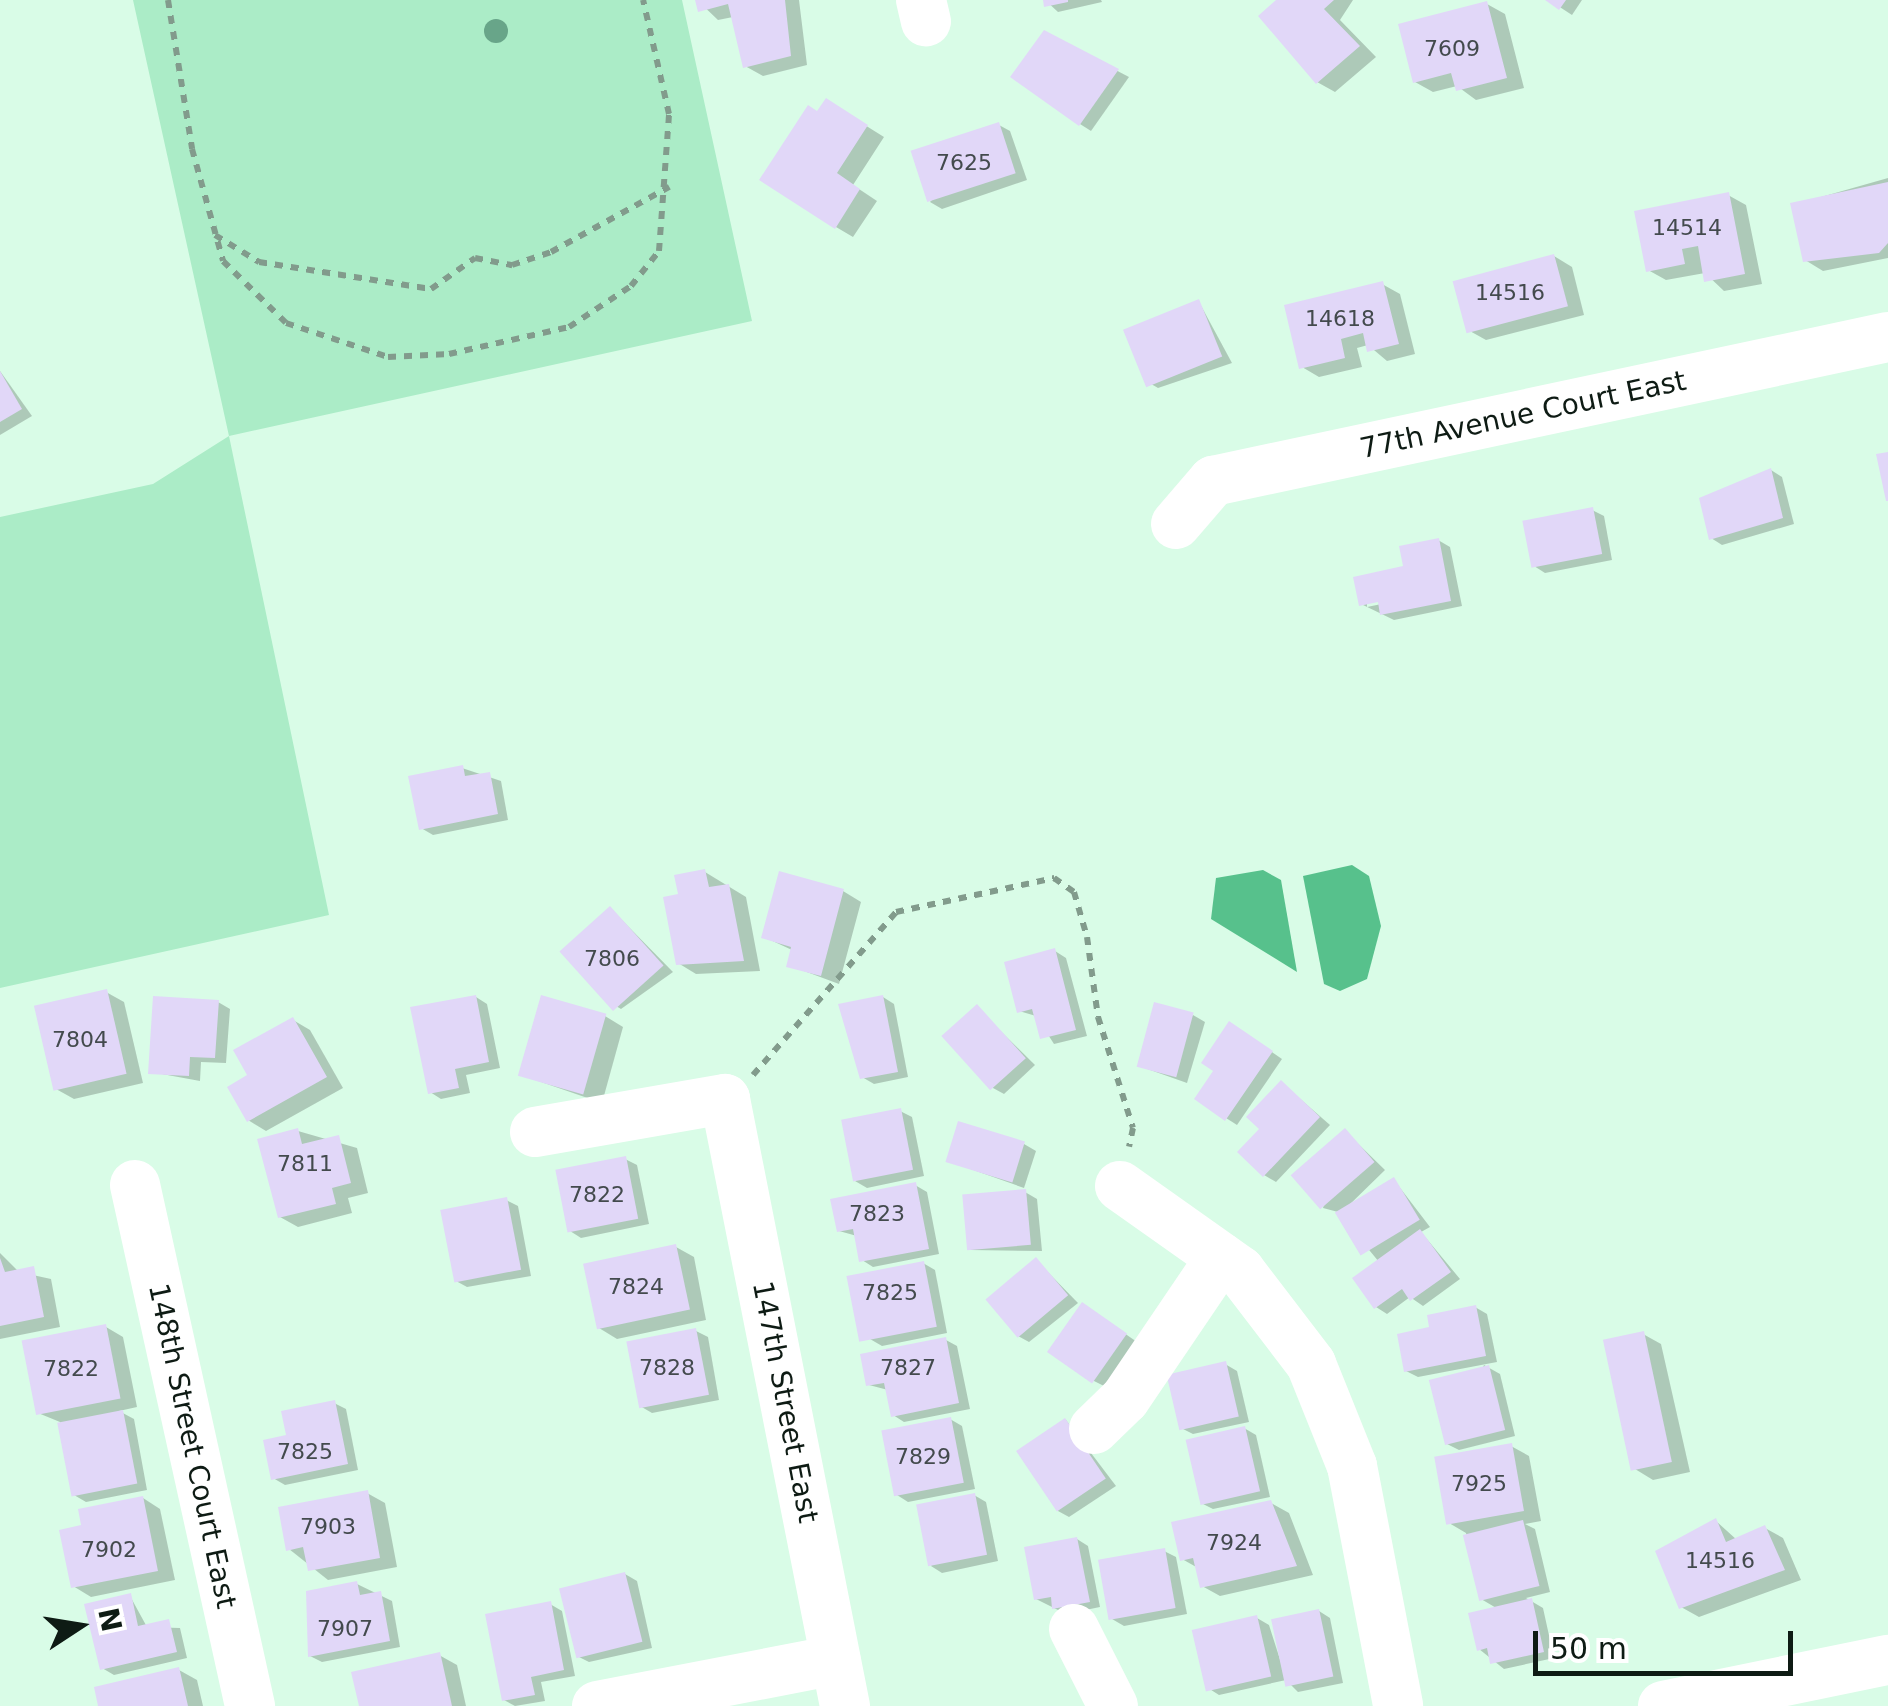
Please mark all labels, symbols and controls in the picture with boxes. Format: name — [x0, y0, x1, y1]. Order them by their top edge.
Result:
house number: 7609 — [1424, 36, 1480, 62]
house number: 7625 — [936, 150, 992, 176]
house number: 14514 — [1652, 215, 1722, 241]
house number: 14516 — [1475, 280, 1545, 306]
house number: 14618 — [1305, 306, 1375, 332]
street label: 77th Avenue Court East — [1357, 364, 1689, 466]
house number: 7806 — [584, 946, 640, 972]
house number: 7804 — [52, 1027, 108, 1053]
house number: 7811 — [277, 1151, 333, 1177]
house number: 7822 — [569, 1182, 625, 1208]
house number: 7823 — [849, 1201, 905, 1227]
house number: 7824 — [608, 1274, 664, 1300]
street label: 147th Street East — [745, 1278, 825, 1526]
street label: 148th Street Court East — [141, 1280, 243, 1612]
house number: 7825 — [862, 1280, 918, 1306]
house number: 7828 — [639, 1355, 695, 1381]
house number: 7827 — [880, 1355, 936, 1381]
house number: 7822 — [43, 1356, 99, 1382]
house number: 7825 — [277, 1439, 333, 1465]
house number: 7829 — [895, 1444, 951, 1470]
house number: 7925 — [1451, 1471, 1507, 1497]
house number: 7903 — [300, 1514, 356, 1540]
house number: 7924 — [1206, 1530, 1262, 1556]
house number: 7902 — [81, 1537, 137, 1563]
house number: 14516 — [1685, 1548, 1755, 1574]
north arrow — [30, 1576, 130, 1676]
text: N — [91, 1605, 128, 1635]
scale bar — [1538, 1611, 1798, 1673]
house number: 7907 — [317, 1616, 373, 1642]
text: 50 m — [1550, 1631, 1627, 1666]

